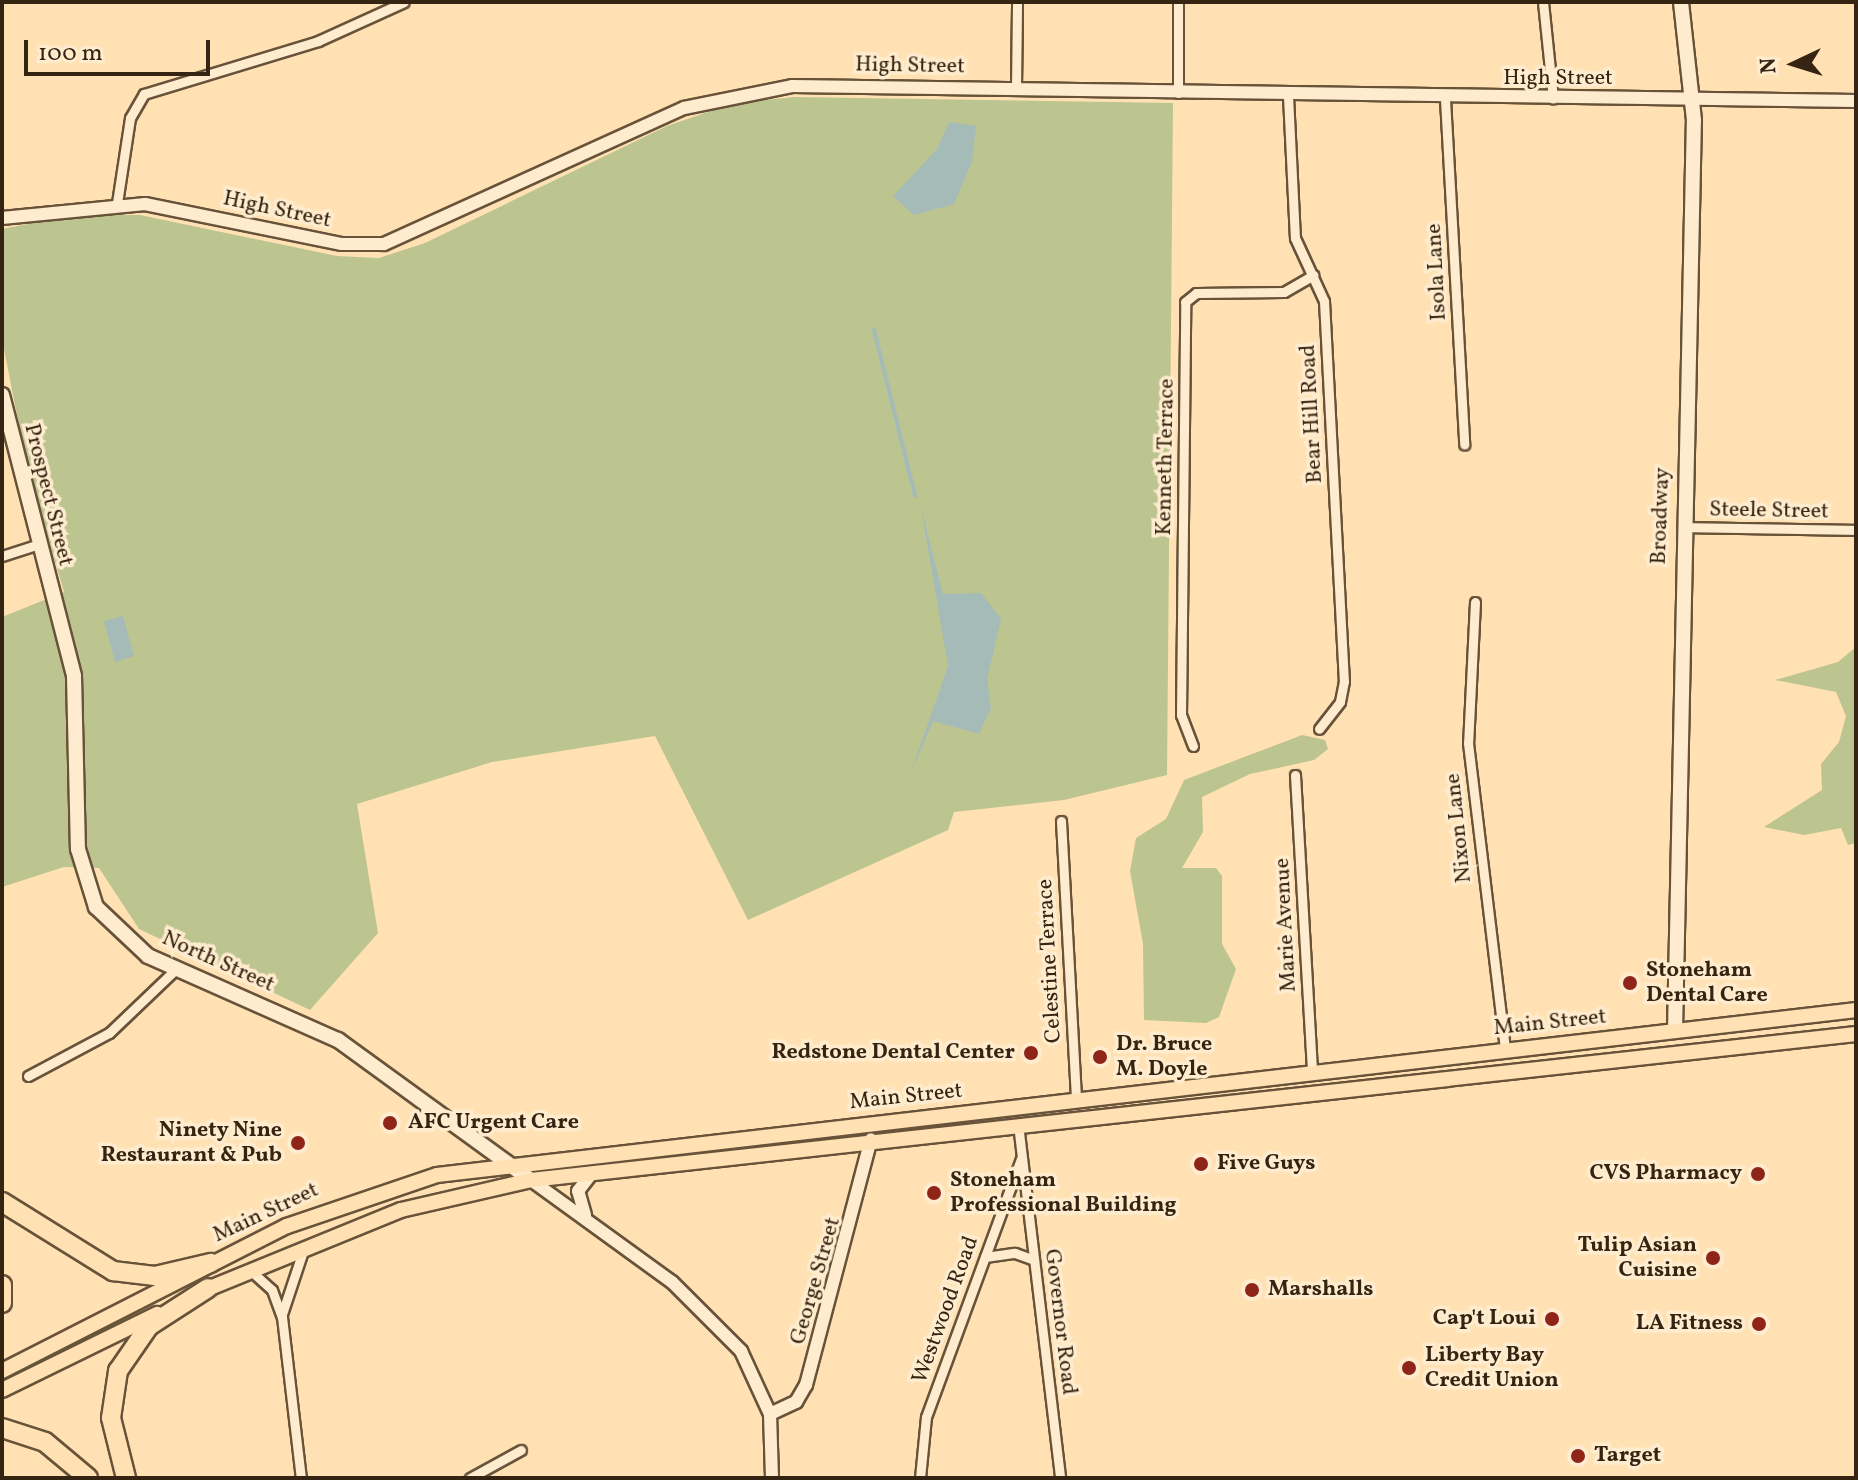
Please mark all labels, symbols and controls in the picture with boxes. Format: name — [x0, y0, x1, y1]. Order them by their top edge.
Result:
scale bar — [28, 24, 214, 74]
north arrow — [1754, 24, 1834, 104]
text: 100 m — [38, 37, 103, 71]
street label: High Street — [855, 52, 965, 80]
text: N — [1754, 57, 1786, 75]
street label: High Street — [1503, 66, 1613, 92]
street label: High Street — [221, 186, 333, 234]
street label: Isola Lane — [1421, 223, 1453, 321]
street label: Bear Hill Road — [1295, 344, 1329, 484]
street label: Kenneth Terrace — [1151, 378, 1181, 536]
street label: Prospect Street — [18, 421, 78, 569]
street label: Broadway — [1646, 467, 1676, 565]
street label: Steele Street — [1709, 497, 1829, 525]
street label: Nixon Lane — [1440, 772, 1478, 884]
street label: Marie Avenue — [1269, 857, 1303, 993]
street label: Celestine Terrace — [1033, 878, 1067, 1044]
street label: North Street — [158, 926, 278, 998]
place label: Stoneham Dental Care — [1646, 957, 1768, 1008]
marker: Stoneham Dental Care — [1621, 974, 1639, 992]
street label: Main Street — [1492, 1004, 1608, 1042]
place label: Dr. Bruce M. Doyle — [1116, 1031, 1212, 1082]
place label: Redstone Dental Center — [772, 1040, 1015, 1066]
marker: Redstone Dental Center — [1022, 1044, 1040, 1062]
marker: Dr. Bruce M. Doyle — [1091, 1048, 1109, 1066]
street label: Main Street — [848, 1078, 964, 1116]
place label: AFC Urgent Care — [408, 1110, 579, 1136]
marker: AFC Urgent Care — [379, 1112, 401, 1134]
place label: Ninety Nine Restaurant & Pub — [101, 1117, 282, 1168]
marker: Ninety Nine Restaurant & Pub — [289, 1134, 307, 1152]
place label: Five Guys — [1217, 1151, 1316, 1177]
marker: Five Guys — [1192, 1155, 1210, 1173]
place label: CVS Pharmacy — [1589, 1161, 1742, 1187]
marker: CVS Pharmacy — [1749, 1165, 1767, 1183]
place label: Stoneham Professional Building — [950, 1167, 1177, 1218]
street label: Main Street — [209, 1177, 323, 1249]
marker: Stoneham Professional Building — [925, 1184, 943, 1202]
street label: George Street — [785, 1214, 847, 1348]
place label: Tulip Asian Cuisine — [1577, 1232, 1697, 1284]
street label: Westwood Road — [907, 1233, 985, 1387]
street label: Governor Road — [1038, 1248, 1082, 1396]
marker: Tulip Asian Cuisine — [1704, 1249, 1722, 1267]
place label: Marshalls — [1268, 1277, 1373, 1303]
marker: Marshalls — [1243, 1281, 1261, 1299]
place label: Cap't Loui — [1433, 1306, 1536, 1332]
marker: Cap't Loui — [1543, 1310, 1561, 1328]
place label: LA Fitness — [1636, 1311, 1743, 1337]
marker: LA Fitness — [1750, 1315, 1768, 1333]
place label: Liberty Bay Credit Union — [1425, 1342, 1559, 1394]
marker: Liberty Bay Credit Union — [1400, 1359, 1418, 1377]
place label: Target — [1594, 1443, 1661, 1469]
marker: Target — [1569, 1447, 1587, 1465]

